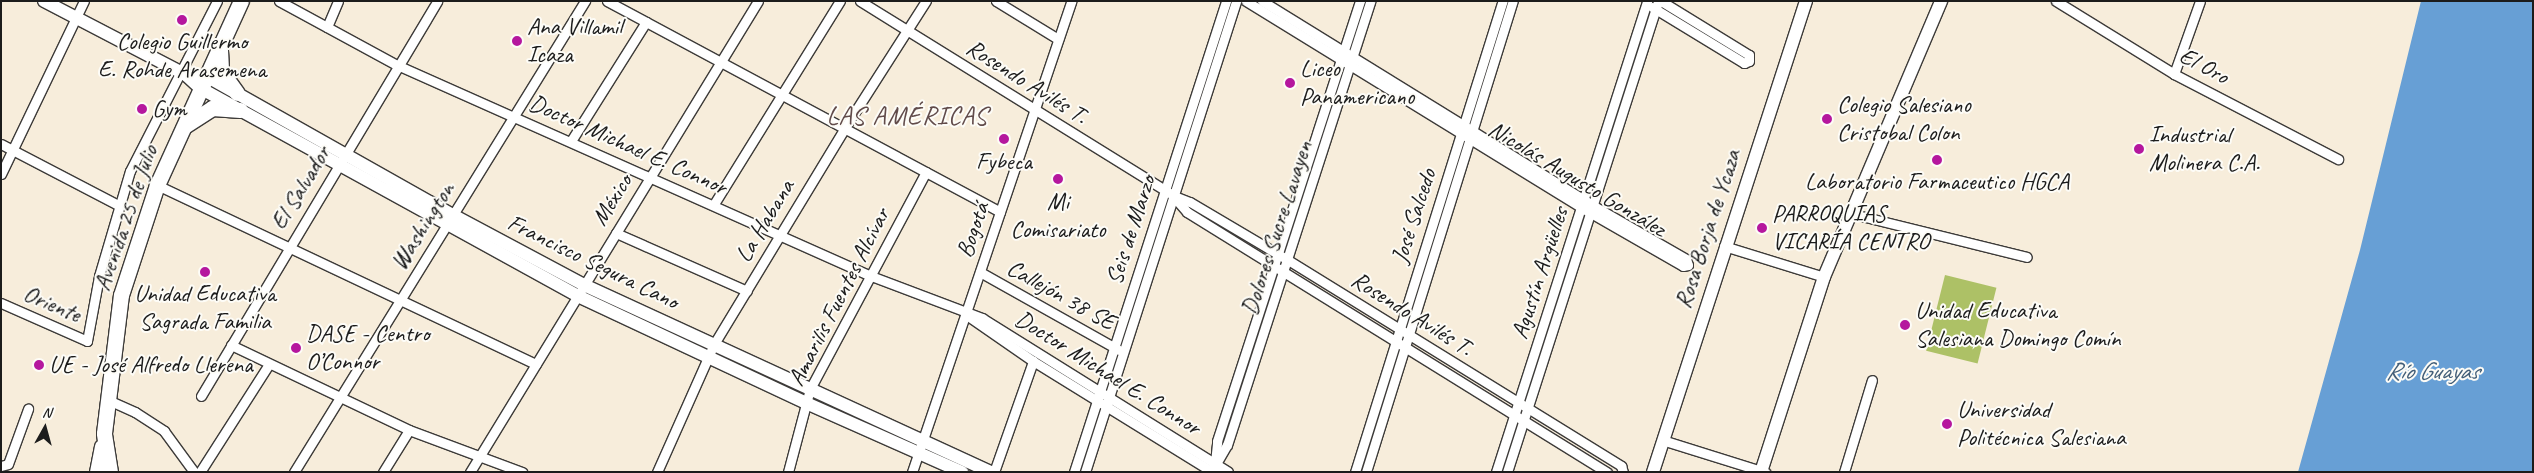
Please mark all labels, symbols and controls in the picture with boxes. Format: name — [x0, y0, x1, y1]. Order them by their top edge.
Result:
place label: Ana Villamil Icaza — [527, 13, 622, 69]
marker: Colegio Guillermo E. Rohde Arasemena — [176, 14, 188, 26]
place label: Colegio Guillermo E. Rohde Arasemena — [98, 28, 266, 84]
street label: Rosendo Avilés T. — [961, 33, 1093, 131]
marker: Ana Villamil Icaza — [511, 35, 523, 47]
street label: El Oro — [2174, 41, 2234, 91]
place label: Liceo Panamericano — [1300, 55, 1414, 111]
marker: Liceo Panamericano — [1284, 77, 1296, 89]
street label: Doctor Michael E. Connor — [525, 89, 731, 201]
place label: Colegio Salesiano Cristobal Colon — [1837, 91, 1972, 147]
place label: Gym — [152, 95, 187, 123]
district label: LAS AMÉRICAS — [824, 100, 990, 132]
marker: Gym — [136, 103, 148, 115]
marker: Colegio Salesiano Cristobal Colon — [1821, 113, 1833, 125]
street label: Nicolás Augusto González — [1483, 115, 1671, 243]
place label: Industrial Molinera C.A. — [2149, 121, 2260, 177]
marker: Fybeca — [998, 133, 1010, 145]
street label: Dolores Sucre Lavayen — [1235, 137, 1319, 319]
street label: El Salvador — [265, 141, 337, 235]
street label: Avenida 25 de Julio — [88, 142, 164, 294]
marker: Industrial Molinera C.A. — [2133, 143, 2145, 155]
street label: Rosa Borja de Ycaza — [1669, 146, 1747, 312]
place label: Fybeca — [976, 148, 1032, 176]
marker: Laboratorio Farmaceutico HGCA — [1931, 154, 1943, 166]
street label: José Salcedo — [1385, 165, 1443, 267]
place label: Laboratorio Farmaceutico HGCA — [1804, 168, 2070, 196]
street label: México — [585, 169, 639, 231]
street label: Seis de Marzo — [1100, 172, 1162, 288]
marker: Mi Comisariato — [1052, 173, 1064, 185]
street label: La Habana — [729, 174, 801, 268]
street label: Washington — [385, 177, 461, 275]
place label: Mi Comisariato — [1011, 188, 1105, 244]
street label: Bogotá — [950, 199, 996, 261]
place label: PARROQUIAS VICARÍA CENTRO — [1772, 200, 1929, 256]
street label: Amarilis Fuentes Alcívar — [782, 203, 896, 391]
street label: Agustín Argüelles — [1505, 204, 1575, 342]
street label: Francisco Segura Cano — [503, 208, 683, 316]
marker: PARROQUIAS VICARÍA CENTRO — [1756, 222, 1768, 234]
street label: Callejón 38 SE — [1002, 254, 1120, 336]
street label: Rosendo Avilés T. — [1346, 265, 1478, 363]
marker: Unidad Educativa Sagrada Familia — [199, 266, 211, 278]
street label: Oriente — [19, 279, 85, 329]
place label: Unidad Educativa Sagrada Familia — [135, 280, 275, 336]
place label: Unidad Educativa Salesiana Domingo Comín — [1915, 297, 2121, 353]
street label: Doctor Michael E. Connor — [1010, 304, 1206, 442]
marker: Unidad Educativa Salesiana Domingo Comín — [1899, 319, 1911, 331]
place label: DASE - Centro O’Connor — [306, 320, 429, 376]
marker: DASE - Centro O’Connor — [290, 342, 302, 354]
place label: UE - José Alfredo Llerena — [49, 351, 253, 379]
water label: Río Guayas — [2386, 356, 2478, 386]
marker: UE - José Alfredo Llerena — [33, 359, 45, 371]
place label: Universidad Politécnica Salesiana — [1957, 396, 2126, 452]
north arrow — [20, 403, 70, 453]
text: N — [42, 404, 52, 422]
marker: Universidad Politécnica Salesiana — [1941, 418, 1953, 430]

